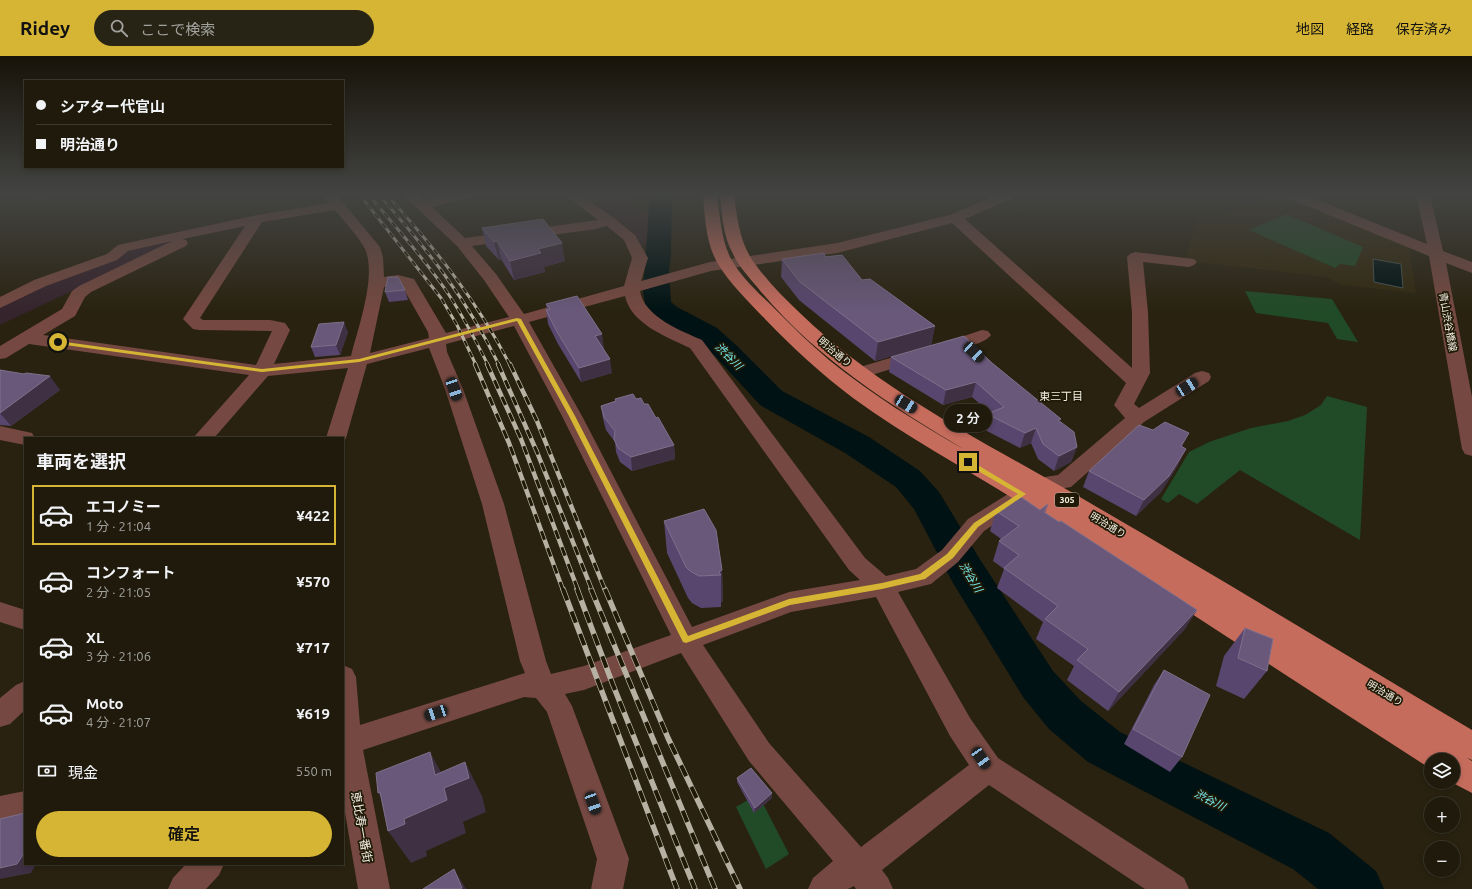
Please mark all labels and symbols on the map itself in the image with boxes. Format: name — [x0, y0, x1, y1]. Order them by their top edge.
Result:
street label: 青山渋谷橋線 — [1437, 292, 1459, 352]
route start — [49, 333, 67, 351]
street label: 明治通り — [816, 335, 854, 369]
car — [961, 339, 987, 365]
water label: 渋谷川 — [713, 340, 746, 373]
car — [444, 376, 464, 402]
car — [1174, 376, 1200, 398]
district label: 東三丁目 — [1039, 390, 1083, 402]
car — [893, 393, 919, 415]
callout: 2 分 — [944, 404, 992, 432]
route end — [959, 453, 977, 471]
road number: 305 — [1055, 493, 1079, 507]
street label: 明治通り — [1088, 510, 1128, 540]
water label: 渋谷川 — [957, 560, 985, 595]
street label: 明治通り — [1365, 678, 1405, 708]
car — [423, 704, 449, 722]
car — [969, 745, 993, 771]
water label: 渋谷川 — [1193, 787, 1228, 813]
street label: 恵比寿一番街 — [349, 790, 375, 864]
car — [583, 790, 603, 816]

